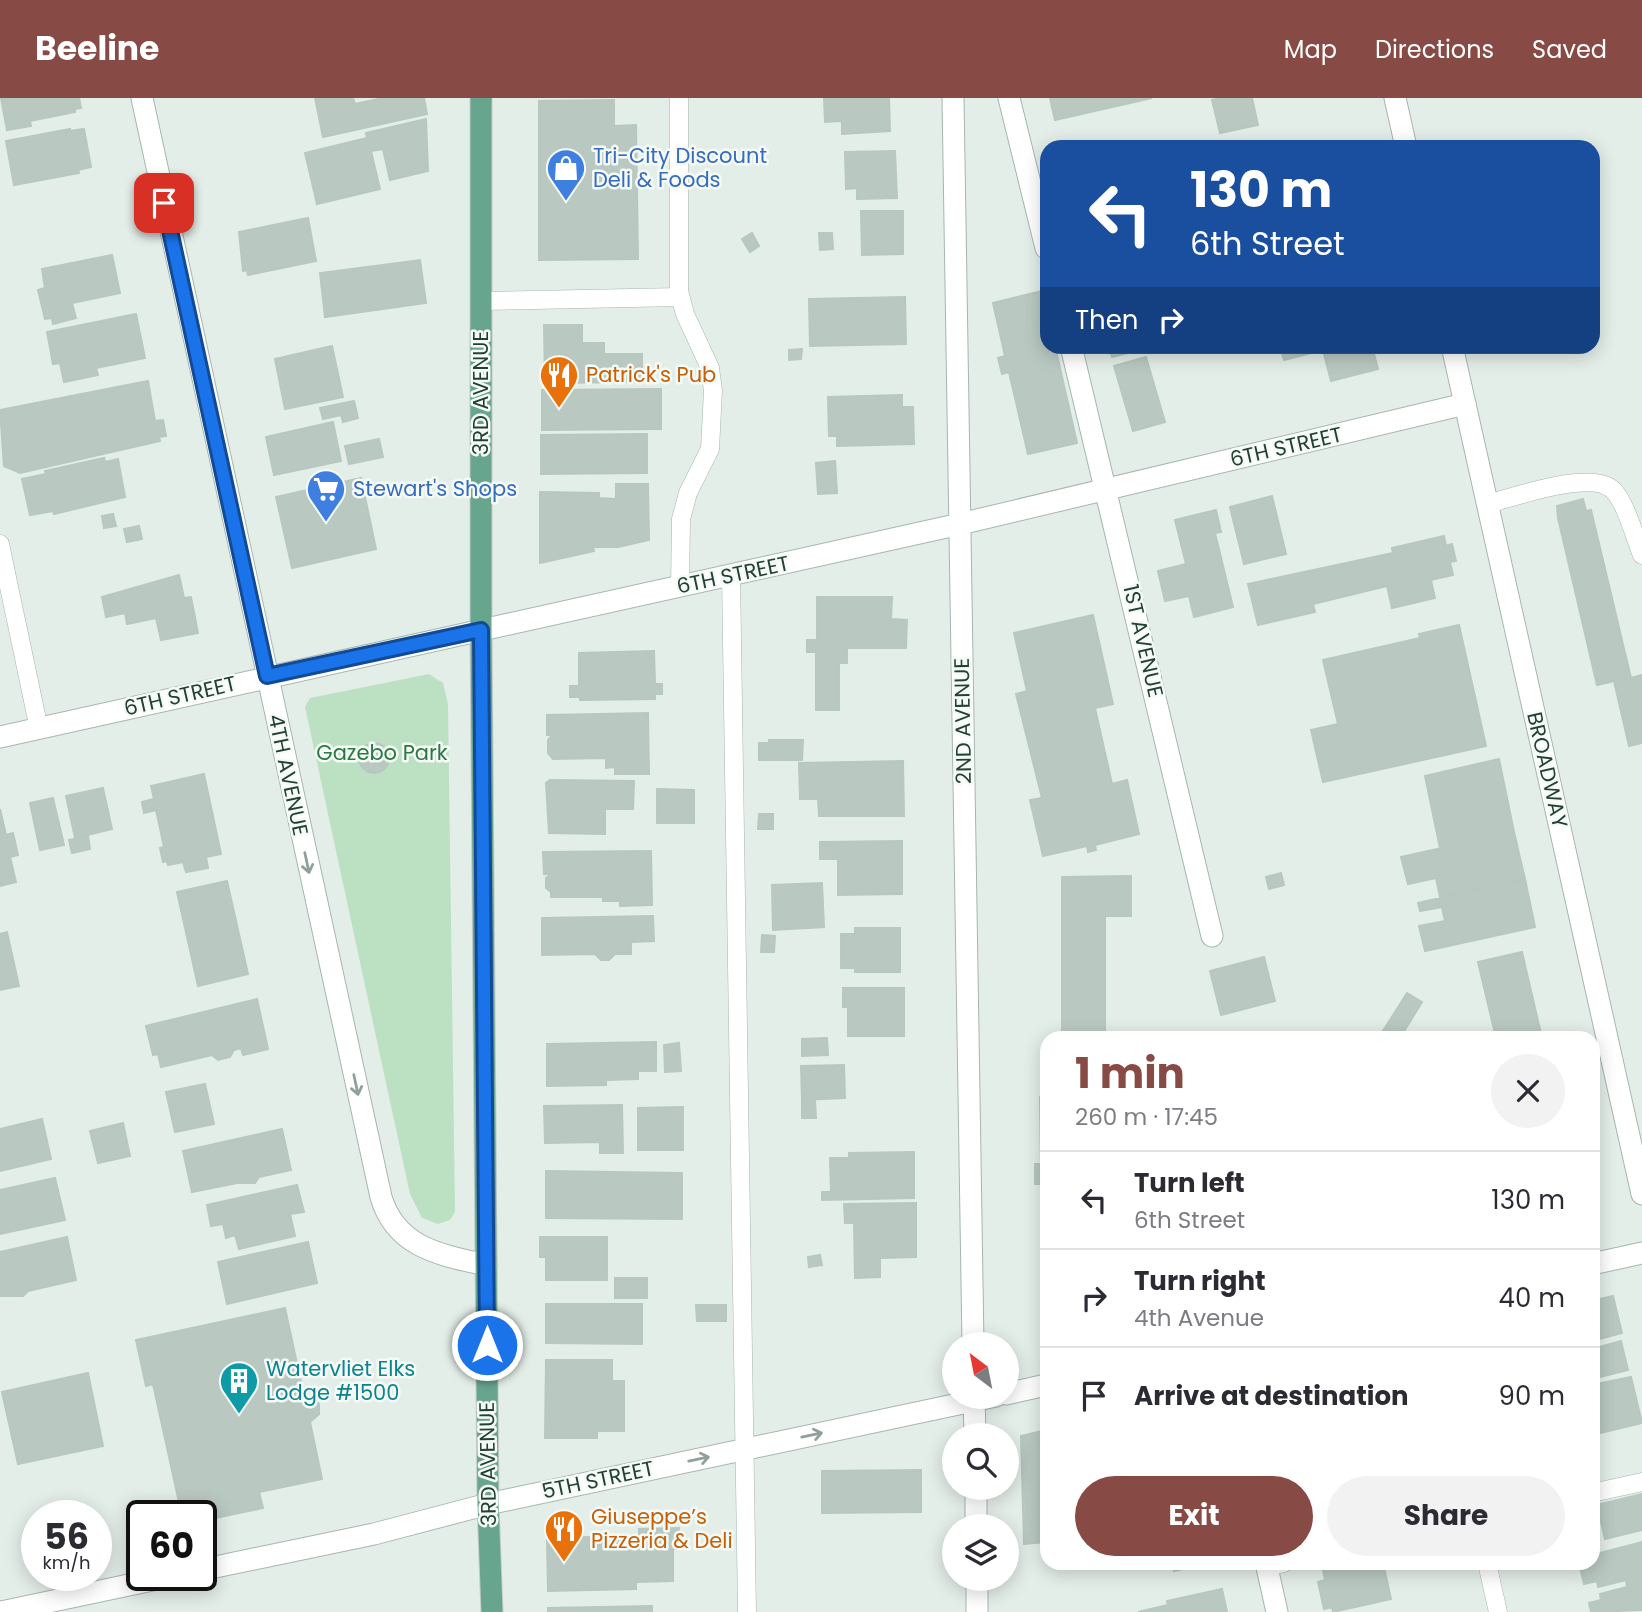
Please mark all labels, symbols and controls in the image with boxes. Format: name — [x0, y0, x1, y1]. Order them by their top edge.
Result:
text: Beeline — [35, 25, 159, 72]
text: Map — [1284, 33, 1337, 66]
text: Directions — [1375, 33, 1494, 66]
text: Saved — [1532, 33, 1607, 66]
place label: Tri-City Discount Deli & Foods — [593, 141, 767, 194]
shop icon: Tri-City Discount Deli & Foods — [545, 147, 587, 202]
text: 130 m — [1190, 156, 1332, 224]
icon: left — [1075, 168, 1166, 259]
pin — [134, 173, 194, 233]
icon: arrive — [145, 184, 183, 222]
text: 6th Street — [1190, 221, 1345, 266]
icon: right — [1152, 301, 1190, 339]
text: Then — [1075, 302, 1138, 338]
street label: 3RD AVENUE — [466, 331, 495, 455]
restaurant icon: Patrick's Pub — [538, 354, 580, 409]
place label: Patrick's Pub — [586, 360, 716, 389]
street label: 6TH STREET — [1227, 420, 1345, 473]
supermarket icon: Stewart's Shops — [305, 468, 347, 523]
place label: Stewart's Shops — [353, 474, 517, 503]
street label: 6TH STREET — [674, 548, 792, 601]
street label: 1ST AVENUE — [1116, 582, 1171, 700]
street label: 2ND AVENUE — [947, 658, 978, 784]
street label: 6TH STREET — [121, 669, 239, 722]
street label: BROADWAY — [1520, 709, 1575, 831]
street label: 4TH AVENUE — [261, 711, 316, 838]
park label: Gazebo Park — [316, 738, 448, 767]
one-way arrow — [301, 851, 315, 874]
text: 1 min — [1075, 1044, 1185, 1103]
button: close — [1491, 1054, 1565, 1128]
one-way arrow — [349, 1073, 363, 1096]
text: 260 m · 17:45 — [1075, 1101, 1218, 1133]
text: Turn left — [1134, 1165, 1245, 1201]
icon: left — [1075, 1181, 1113, 1219]
text: 130 m — [1491, 1182, 1565, 1218]
text: 6th Street — [1134, 1204, 1245, 1236]
text: Turn right — [1134, 1263, 1266, 1299]
icon: right — [1075, 1279, 1113, 1317]
text: 40 m — [1499, 1280, 1565, 1316]
text: 4th Avenue — [1134, 1302, 1264, 1334]
position arrow — [450, 1308, 524, 1382]
north arrow — [942, 1332, 1018, 1409]
map controls — [942, 1332, 1019, 1591]
place label: Watervliet Elks Lodge #1500 — [266, 1354, 415, 1407]
building icon: Watervliet Elks Lodge #1500 — [218, 1360, 260, 1415]
icon: arrive — [1075, 1377, 1113, 1415]
text: Arrive at destination — [1134, 1378, 1409, 1414]
text: 90 m — [1499, 1378, 1565, 1414]
street label: 3RD AVENUE — [472, 1402, 503, 1526]
button: search — [942, 1423, 1019, 1500]
one-way arrow — [800, 1427, 823, 1441]
one-way arrow — [687, 1451, 710, 1465]
street label: 5TH STREET — [539, 1453, 657, 1506]
button: Exit — [1075, 1476, 1313, 1556]
button: Share — [1327, 1476, 1565, 1556]
speed limit sign: 60 — [126, 1500, 217, 1591]
place label: Giuseppe’s Pizzeria & Deli — [591, 1502, 733, 1555]
restaurant icon: Giuseppe’s Pizzeria & Deli — [543, 1508, 585, 1563]
text: 56 — [44, 1512, 89, 1561]
button: layers — [942, 1514, 1019, 1591]
text: km/h — [43, 1550, 90, 1575]

